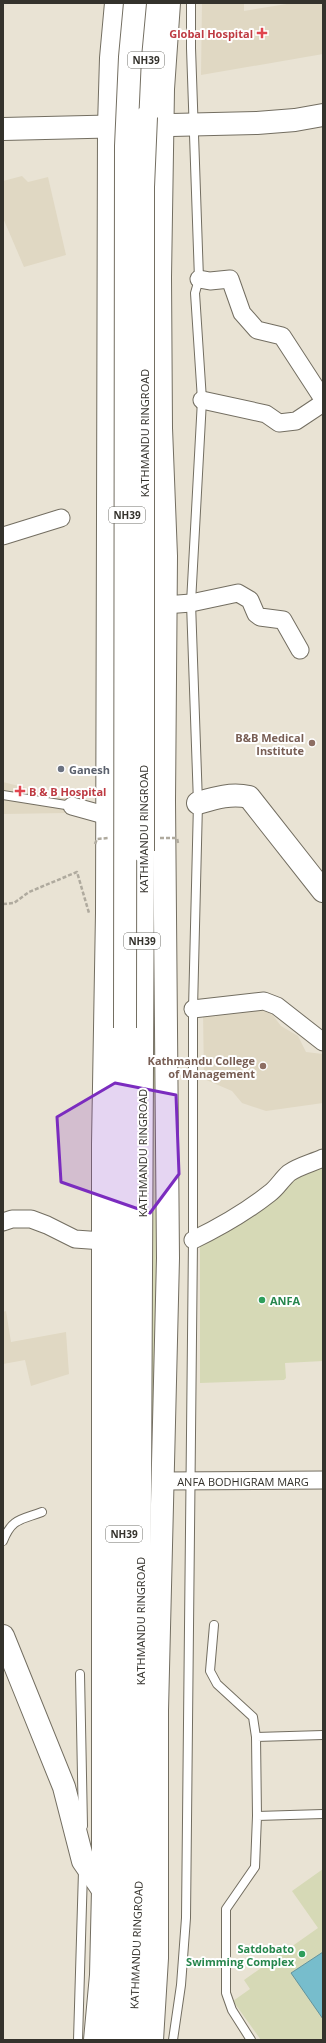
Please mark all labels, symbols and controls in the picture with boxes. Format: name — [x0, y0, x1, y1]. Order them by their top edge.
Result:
place label: Global Hospital — [169, 26, 253, 41]
marker: Global Hospital — [256, 27, 268, 39]
road number: NH39 — [128, 52, 164, 68]
street label: KATHMANDU RINGROAD — [137, 369, 152, 497]
road number: NH39 — [109, 507, 145, 523]
place label: B&B Medical Institute — [235, 730, 305, 758]
marker: B&B Medical Institute — [307, 738, 317, 748]
place label: Ganesh — [69, 762, 110, 777]
marker: Ganesh — [56, 764, 66, 774]
street label: KATHMANDU RINGROAD — [136, 765, 151, 893]
place label: B & B Hospital — [29, 784, 106, 799]
marker: B & B Hospital — [14, 785, 26, 797]
road number: NH39 — [124, 933, 160, 949]
place label: Kathmandu College of Management — [148, 1053, 256, 1081]
marker: Kathmandu College of Management — [258, 1061, 268, 1071]
street label: KATHMANDU RINGROAD — [135, 1089, 150, 1217]
place label: ANFA — [270, 1293, 301, 1308]
marker: ANFA — [257, 1295, 267, 1305]
street label: ANFA BODHIGRAM MARG — [177, 1474, 309, 1489]
road number: NH39 — [106, 1526, 142, 1542]
street label: KATHMANDU RINGROAD — [133, 1557, 148, 1685]
street label: KATHMANDU RINGROAD — [126, 1881, 146, 2009]
place label: Satdobato Swimming Complex — [186, 1941, 295, 1969]
marker: Satdobato Swimming Complex — [297, 1949, 307, 1959]

